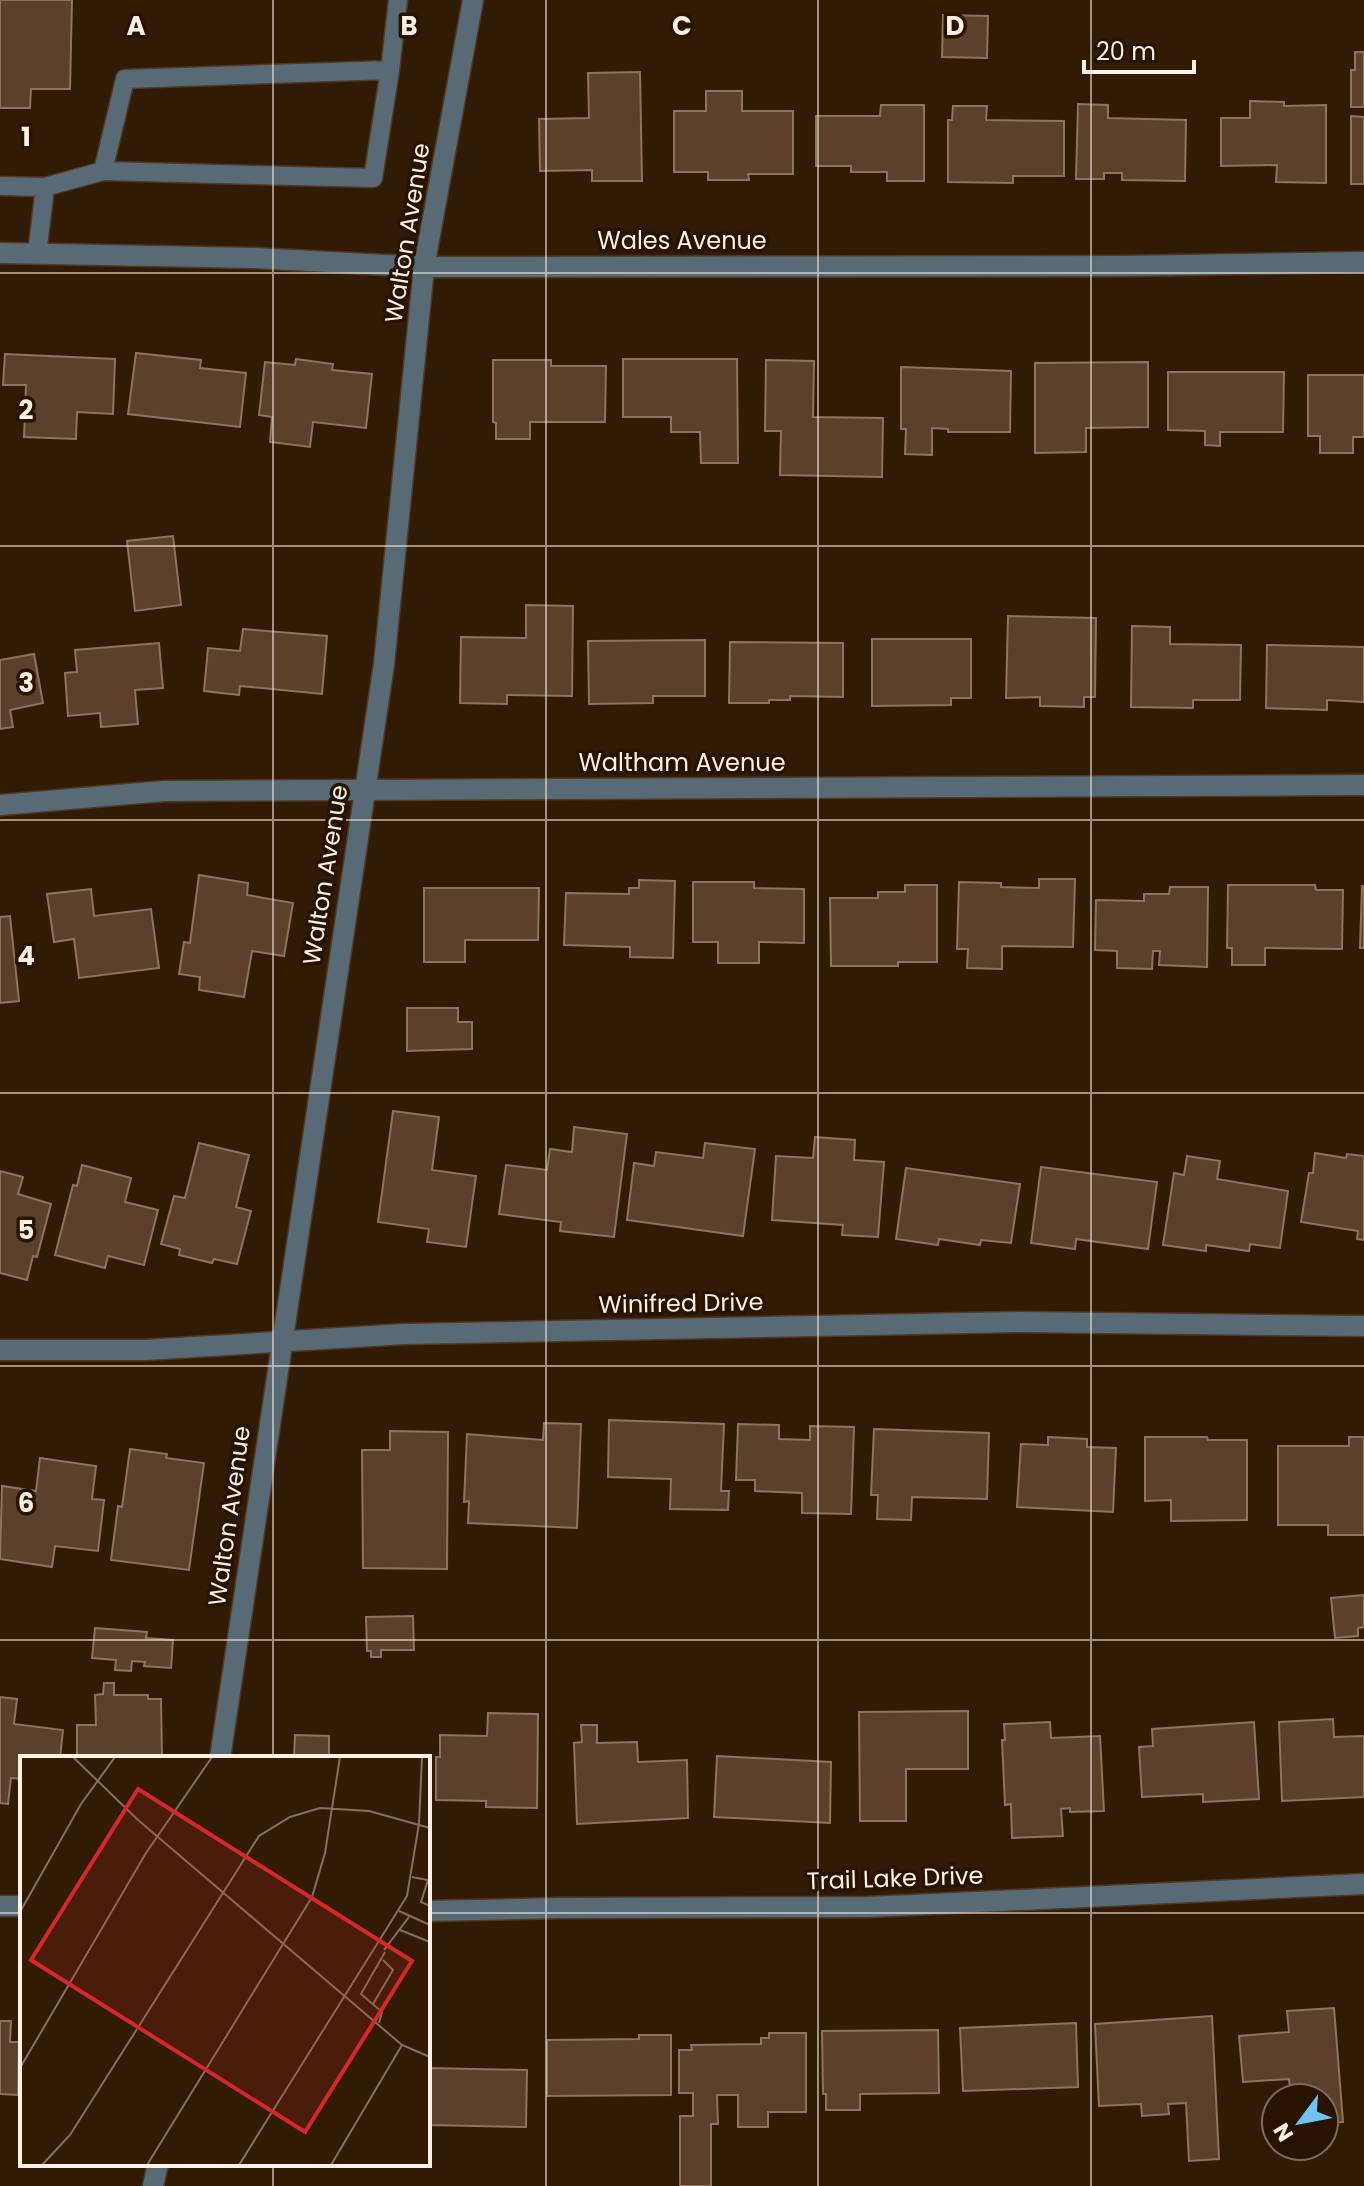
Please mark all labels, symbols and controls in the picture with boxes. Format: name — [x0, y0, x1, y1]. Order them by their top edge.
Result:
text: A — [126, 8, 146, 44]
text: B — [400, 8, 418, 44]
text: C — [672, 8, 692, 44]
text: D — [946, 8, 965, 44]
scale bar — [1084, 24, 1194, 74]
text: 20 m — [1096, 35, 1156, 68]
text: 1 — [21, 119, 31, 155]
street label: Walton Avenue — [377, 141, 437, 325]
street label: Wales Avenue — [597, 224, 767, 257]
text: 2 — [19, 392, 34, 428]
text: 3 — [18, 665, 34, 701]
street label: Waltham Avenue — [578, 746, 786, 779]
street label: Walton Avenue — [295, 783, 355, 967]
text: 4 — [17, 938, 35, 974]
text: 5 — [18, 1212, 34, 1248]
street label: Winifred Drive — [598, 1285, 764, 1321]
street label: Walton Avenue — [200, 1424, 258, 1608]
text: 6 — [18, 1485, 34, 1521]
inset map — [20, 1756, 430, 2166]
street label: Trail Lake Drive — [806, 1858, 984, 1898]
north arrow — [1260, 2082, 1340, 2162]
text: N — [1266, 2117, 1301, 2148]

